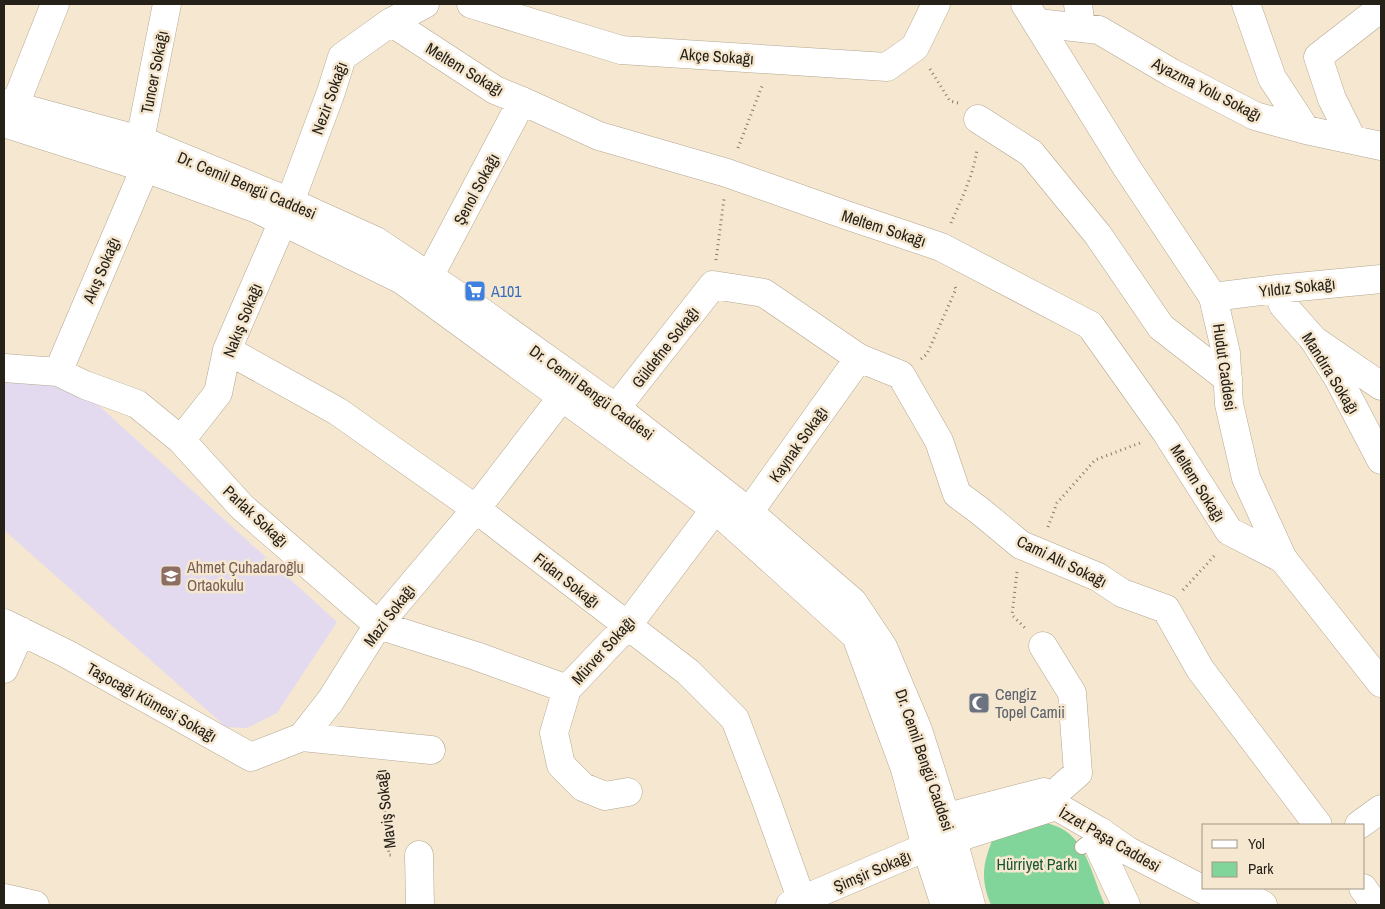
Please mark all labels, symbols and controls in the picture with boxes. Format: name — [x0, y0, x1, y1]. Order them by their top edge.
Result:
street label: Tuncer Sokağı — [135, 29, 173, 115]
street label: Meltem Sokağı — [422, 37, 508, 101]
street label: Akçe Sokağı — [678, 42, 755, 70]
street label: Ayazma Yolu Sokağı — [1148, 51, 1266, 126]
street label: Nezir Sokağı — [306, 59, 352, 137]
street label: Dr. Cemil Bengü Caddesi — [174, 146, 320, 224]
street label: Şenol Sokağı — [448, 149, 504, 229]
street label: Meltem Sokağı — [839, 204, 929, 252]
street label: Akış Sokağı — [77, 233, 125, 307]
street label: Yıldız Sokağı — [1258, 272, 1336, 302]
supermarket icon: A101 — [463, 279, 487, 303]
street label: Nakış Sokağı — [217, 280, 267, 360]
place label: A101 — [490, 280, 522, 302]
street label: Güldefne Sokağı — [626, 302, 704, 392]
street label: Hudut Caddesi — [1208, 322, 1242, 412]
street label: Mandıra Sokağı — [1297, 328, 1365, 418]
street label: Dr. Cemil Bengü Caddesi — [525, 339, 659, 445]
street label: Kaynak Sokağı — [764, 402, 832, 486]
street label: Meltem Sokağı — [1165, 440, 1231, 526]
street label: Parlak Sokağı — [219, 480, 293, 552]
street label: Cami Altı Sokağı — [1013, 530, 1111, 592]
street label: Fidan Sokağı — [529, 547, 605, 613]
place label: Ahmet Çuhadaroğlu Ortaokulu — [186, 556, 304, 596]
school or university icon: Ahmet Çuhadaroğlu Ortaokulu — [159, 564, 183, 588]
street label: Mazi Sokağı — [358, 579, 420, 651]
street label: Mürver Sokağı — [566, 611, 640, 689]
street label: Taşocağı Kümesi Sokağı — [83, 657, 221, 747]
place label: Cengiz Topel Camii — [995, 683, 1065, 723]
street label: Dr. Cemil Bengü Caddesi — [890, 686, 960, 834]
mosque icon: Cengiz Topel Camii — [967, 691, 991, 715]
street label: Maviş Sokağı — [369, 768, 401, 850]
street label: İzzet Paşa Caddesi — [1055, 801, 1165, 877]
legend — [1202, 824, 1365, 889]
text: Yol — [1248, 833, 1265, 854]
street label: Şimşir Sokağı — [830, 845, 914, 897]
park label: Hürriyet Parkı — [997, 853, 1077, 875]
text: Park — [1248, 858, 1274, 879]

